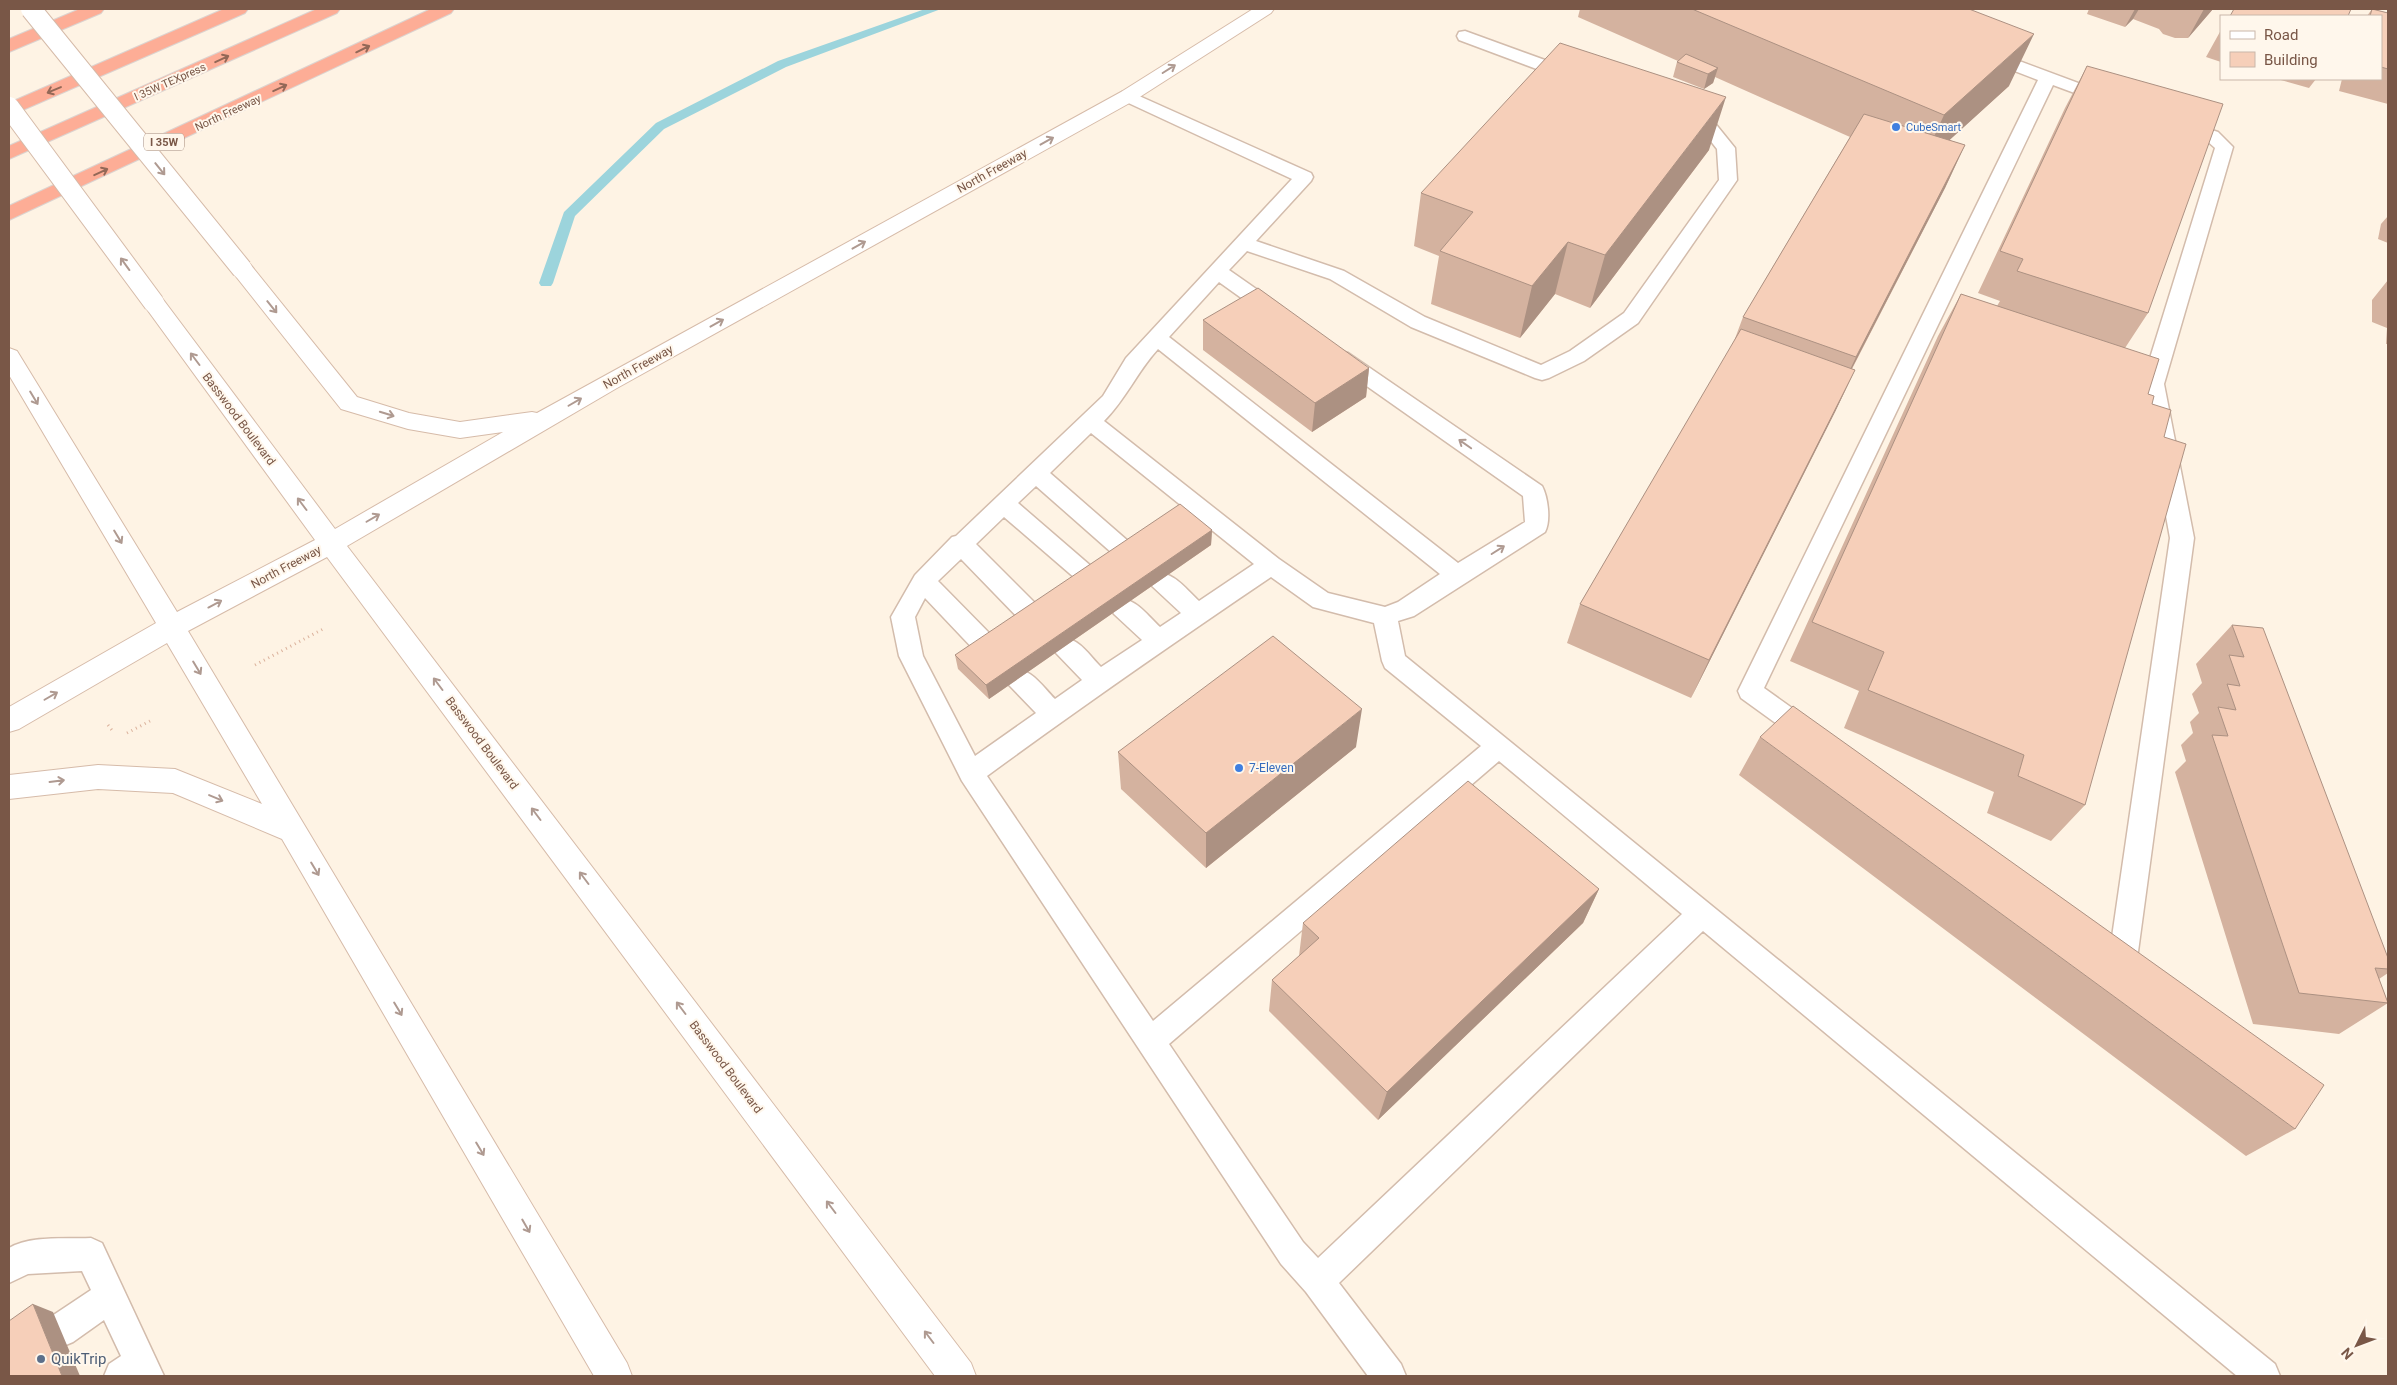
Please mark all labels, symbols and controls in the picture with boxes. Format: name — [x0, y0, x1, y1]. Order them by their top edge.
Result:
legend — [2220, 15, 2382, 80]
text: Road — [2264, 26, 2298, 44]
one-way arrow — [355, 44, 370, 53]
text: Building — [2264, 51, 2318, 69]
one-way arrow — [214, 54, 229, 63]
street label: I 35W TEXpress — [132, 60, 208, 104]
one-way arrow — [1162, 64, 1176, 74]
one-way arrow — [272, 83, 287, 93]
one-way arrow — [47, 85, 62, 95]
street label: North Freeway — [193, 92, 264, 134]
marker: CubeSmart — [1890, 121, 1902, 133]
place label: CubeSmart — [1906, 121, 1961, 134]
road number: I 35W — [144, 134, 184, 150]
one-way arrow — [1039, 135, 1054, 145]
street label: North Freeway — [955, 146, 1030, 196]
one-way arrow — [155, 162, 166, 175]
one-way arrow — [93, 166, 108, 176]
one-way arrow — [851, 240, 866, 249]
one-way arrow — [119, 258, 130, 271]
one-way arrow — [267, 300, 278, 313]
one-way arrow — [709, 318, 724, 328]
street label: North Freeway — [601, 342, 676, 392]
one-way arrow — [190, 352, 200, 366]
street label: Basswood Boulevard — [200, 370, 278, 468]
one-way arrow — [29, 390, 39, 404]
one-way arrow — [567, 397, 582, 407]
one-way arrow — [379, 410, 395, 420]
one-way arrow — [1458, 439, 1472, 449]
one-way arrow — [297, 497, 307, 511]
one-way arrow — [366, 513, 380, 523]
one-way arrow — [113, 529, 123, 543]
street label: North Freeway — [248, 542, 324, 591]
one-way arrow — [1491, 544, 1505, 554]
one-way arrow — [207, 599, 222, 608]
one-way arrow — [192, 661, 202, 675]
one-way arrow — [432, 678, 443, 691]
one-way arrow — [43, 691, 58, 701]
street label: Basswood Boulevard — [443, 694, 521, 792]
place label: 7-Eleven — [1249, 761, 1294, 775]
marker: 7-Eleven — [1233, 762, 1245, 774]
one-way arrow — [49, 776, 65, 786]
one-way arrow — [208, 794, 223, 804]
one-way arrow — [530, 808, 541, 821]
one-way arrow — [310, 861, 320, 875]
one-way arrow — [578, 872, 589, 885]
one-way arrow — [393, 1001, 403, 1015]
one-way arrow — [676, 1002, 687, 1015]
street label: Basswood Boulevard — [687, 1018, 765, 1116]
one-way arrow — [476, 1141, 486, 1155]
one-way arrow — [826, 1201, 837, 1214]
one-way arrow — [522, 1219, 532, 1233]
north arrow — [2332, 1320, 2382, 1370]
one-way arrow — [924, 1330, 934, 1344]
text: N — [2338, 1345, 2357, 1363]
place label: QuikTrip — [51, 1350, 106, 1368]
marker: QuikTrip — [35, 1353, 47, 1365]

